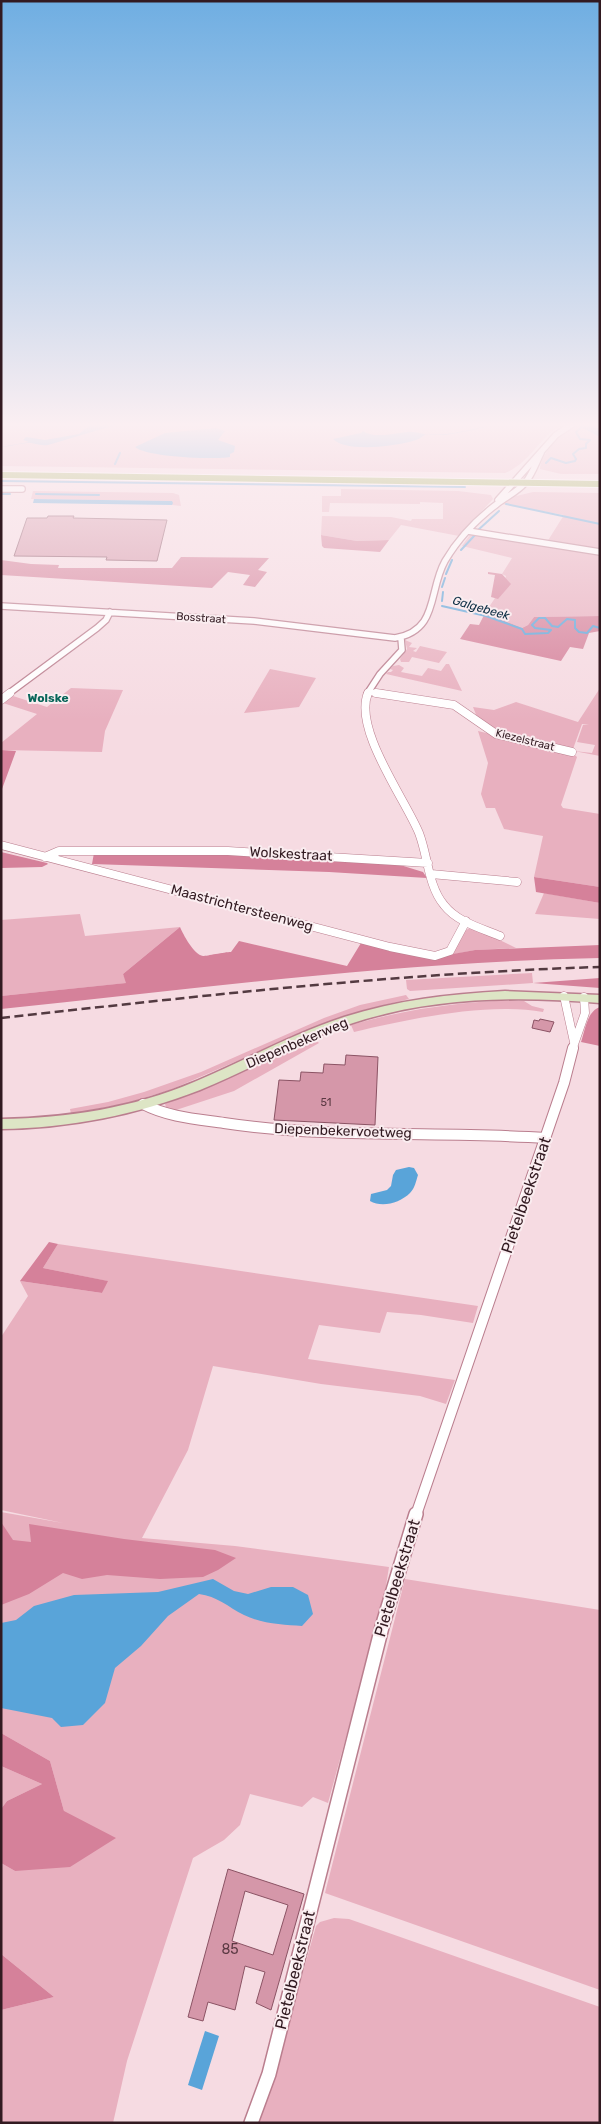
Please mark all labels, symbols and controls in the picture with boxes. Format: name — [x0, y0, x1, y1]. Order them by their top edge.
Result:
water label: Galgebeek — [451, 593, 512, 623]
street label: Bosstraat — [176, 610, 227, 626]
district label: Wolske — [27, 691, 69, 705]
street label: Kiezelstraat — [494, 726, 556, 754]
street label: Wolskestraat — [249, 843, 333, 865]
street label: Maastrichtersteenweg — [169, 881, 315, 935]
street label: Diepenbekerweg — [244, 1014, 350, 1072]
house number: 51 — [320, 1096, 332, 1109]
street label: Diepenbekervoetweg — [274, 1120, 412, 1142]
street label: Pietelbeekstraat — [497, 1134, 555, 1256]
street label: Pietelbeekstraat — [370, 1517, 424, 1639]
street label: Pietelbeekstraat — [271, 1909, 319, 2031]
house number: 85 — [221, 1941, 239, 1958]

